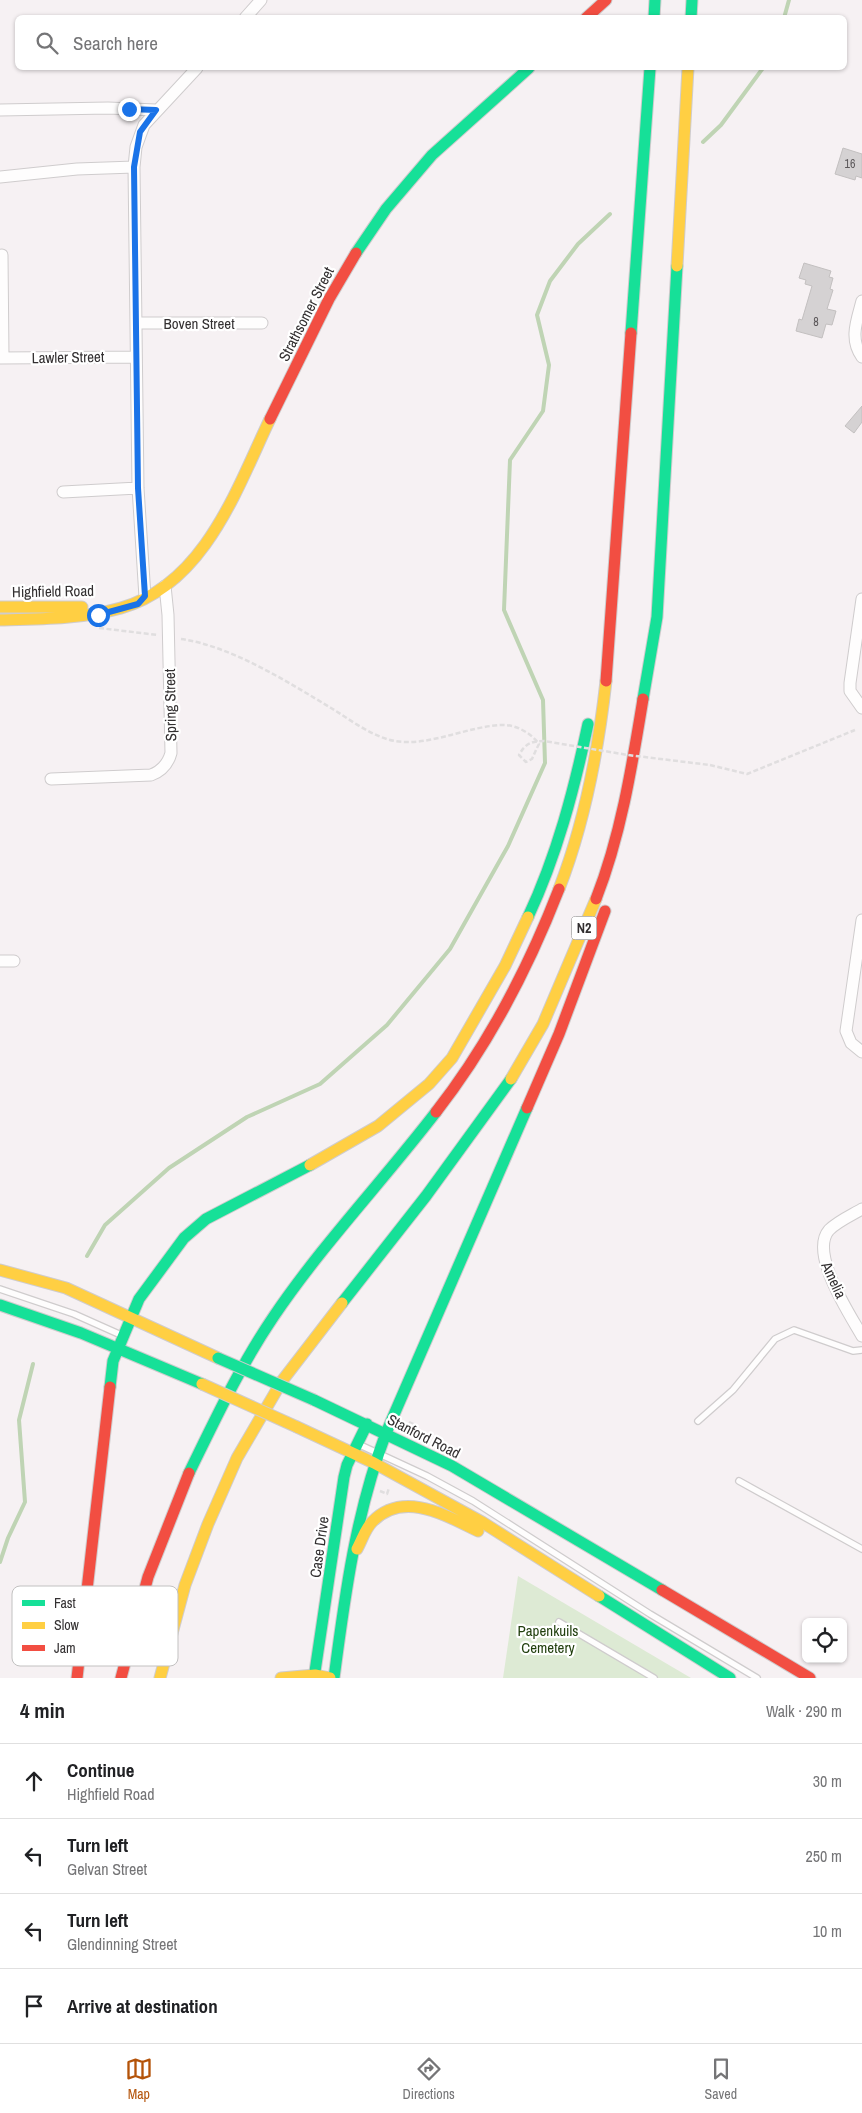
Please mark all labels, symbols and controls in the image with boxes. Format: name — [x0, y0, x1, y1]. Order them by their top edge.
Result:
search box — [15, 15, 847, 70]
icon: search — [33, 29, 61, 57]
text: Search here — [73, 30, 158, 56]
route end — [118, 98, 141, 121]
house number: 16 — [845, 156, 855, 172]
street label: Strathsomer Street — [273, 263, 339, 365]
street label: Boven Street — [163, 313, 235, 334]
house number: 8 — [813, 314, 819, 330]
street label: Lawler Street — [32, 346, 105, 368]
street label: Highfield Road — [12, 580, 94, 602]
route start — [87, 604, 110, 627]
street label: Spring Street — [159, 668, 181, 741]
road number: N2 — [572, 916, 596, 940]
street label: Amelia — [816, 1257, 852, 1302]
street label: Stanford Road — [384, 1409, 464, 1463]
street label: Case Drive — [304, 1515, 334, 1579]
legend — [12, 1586, 178, 1666]
text: Fast — [54, 1594, 76, 1612]
text: Slow — [54, 1616, 80, 1634]
map controls — [802, 1618, 847, 1663]
button: locate — [802, 1618, 847, 1663]
park label: Papenkuils Cemetery — [518, 1620, 578, 1658]
text: Jam — [54, 1639, 76, 1657]
text: 4 min — [20, 1696, 65, 1725]
text: Walk · 290 m — [766, 1700, 842, 1722]
text: Continue — [67, 1757, 135, 1783]
icon: ahead — [20, 1767, 48, 1795]
text: 30 m — [813, 1770, 842, 1792]
text: Highfield Road — [67, 1783, 155, 1805]
text: Turn left — [67, 1832, 128, 1858]
icon: left — [20, 1842, 48, 1870]
text: 250 m — [806, 1845, 842, 1867]
text: Gelvan Street — [67, 1858, 147, 1880]
text: Turn left — [67, 1907, 128, 1933]
icon: left — [20, 1917, 48, 1945]
text: 10 m — [813, 1920, 842, 1942]
text: Glendinning Street — [67, 1933, 177, 1955]
icon: arrive — [20, 1992, 48, 2020]
text: Arrive at destination — [67, 1993, 218, 2019]
tab: Map — [125, 2055, 153, 2103]
tab: Directions — [403, 2055, 455, 2103]
tab: Saved — [705, 2055, 737, 2103]

